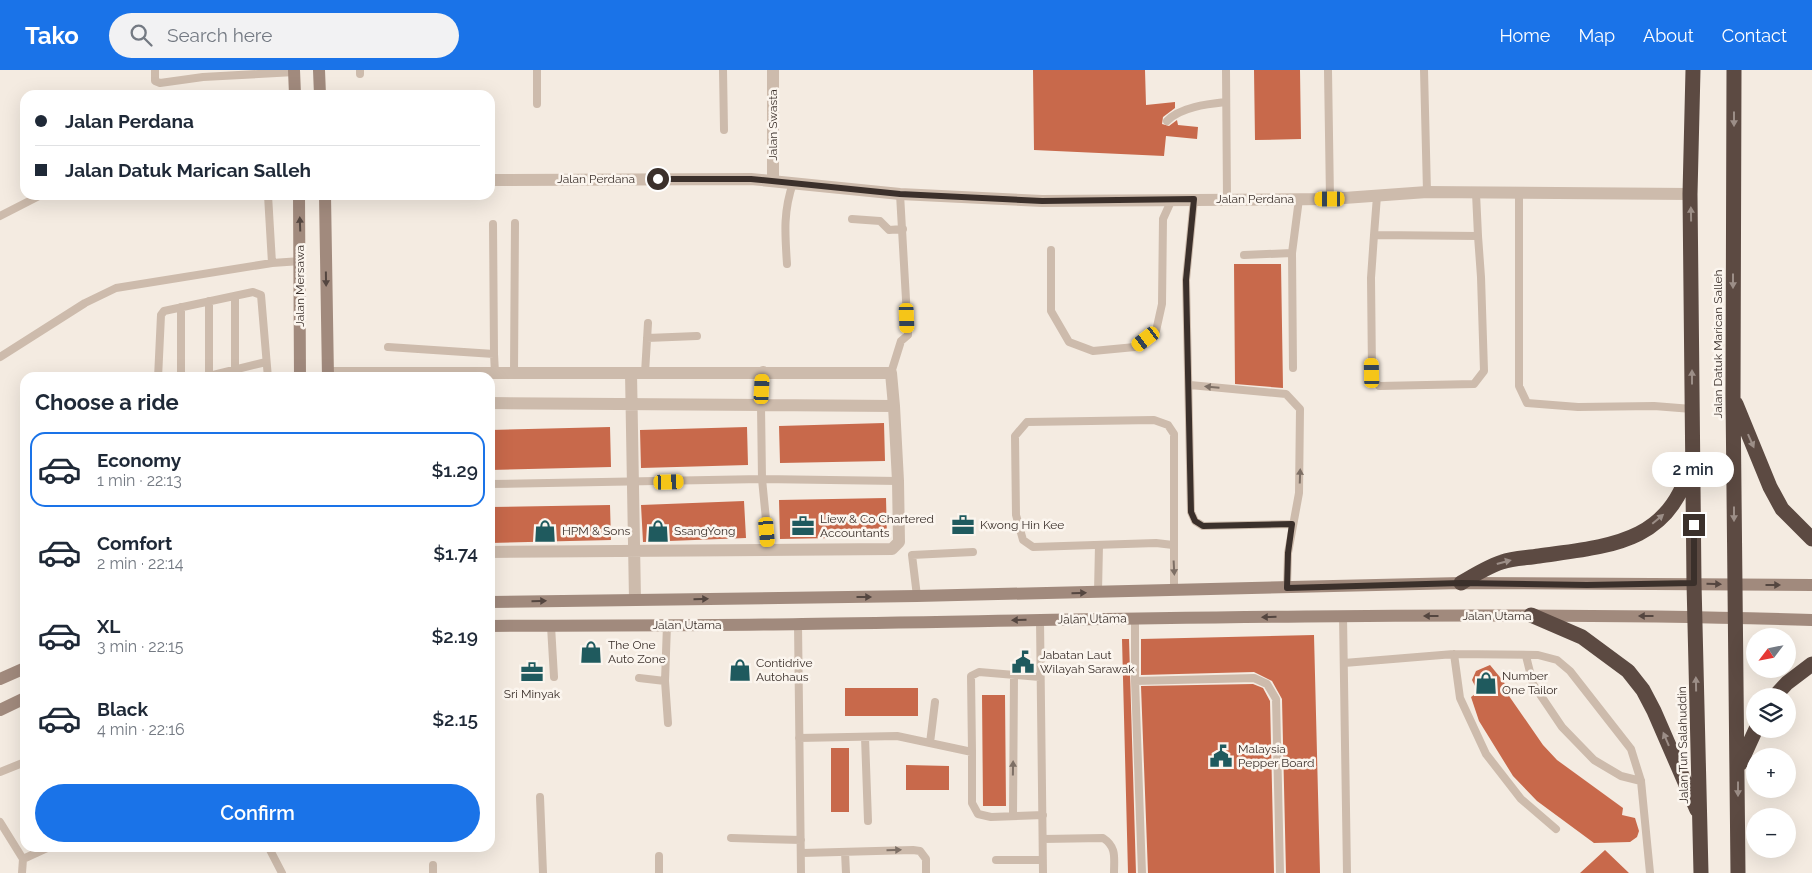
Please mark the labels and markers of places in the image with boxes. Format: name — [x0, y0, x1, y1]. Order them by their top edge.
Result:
place label: Liew & Co Chartered Accountants — [820, 512, 934, 540]
office icon: Kwong Hin Kee — [950, 512, 976, 538]
office icon: Liew & Co Chartered Accountants — [790, 513, 816, 539]
shop icon: HPM & Sons — [532, 518, 558, 544]
shop icon: SsangYong — [645, 518, 671, 544]
place label: Kwong Hin Kee — [980, 518, 1064, 532]
place label: HPM & Sons — [562, 524, 630, 538]
place label: SsangYong — [674, 524, 735, 538]
place label: The One Auto Zone — [608, 638, 666, 666]
shop icon: The One Auto Zone — [578, 639, 604, 665]
place label: Jabatan Laut Wilayah Sarawak — [1040, 648, 1135, 676]
public building icon: Jabatan Laut Wilayah Sarawak — [1010, 649, 1036, 675]
place label: Contidrive Autohaus — [756, 656, 812, 684]
shop icon: Contidrive Autohaus — [727, 657, 753, 683]
office icon: Sri Minyak — [519, 659, 545, 685]
place label: Number One Tailor — [1502, 669, 1558, 697]
shop icon: Number One Tailor — [1473, 670, 1499, 696]
place label: Sri Minyak — [504, 687, 561, 701]
place label: Malaysia Pepper Board — [1238, 742, 1314, 770]
public building icon: Malaysia Pepper Board — [1208, 743, 1234, 769]

